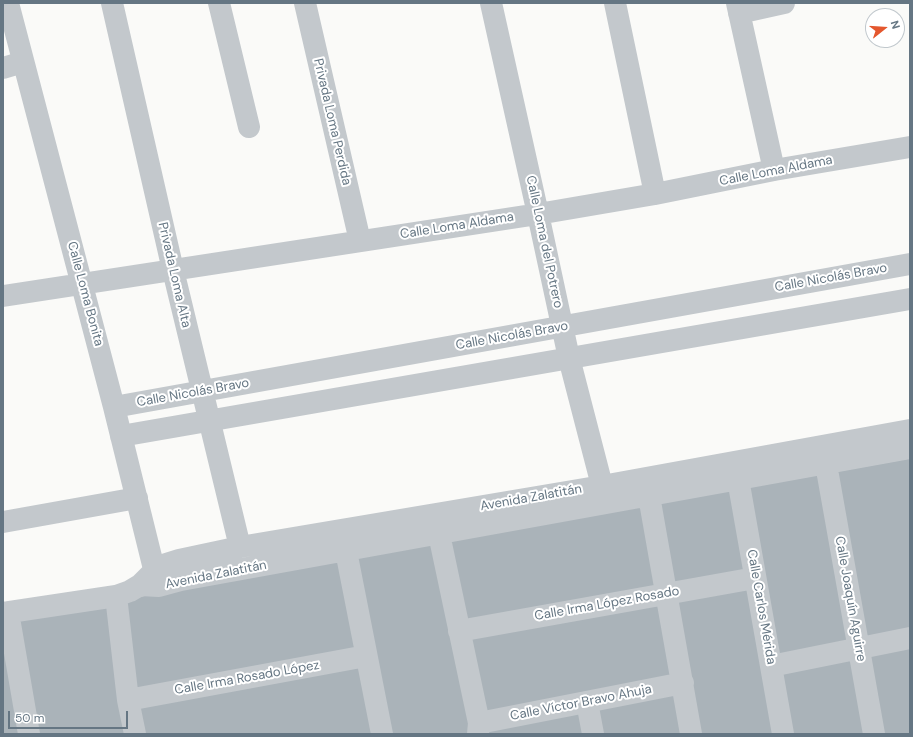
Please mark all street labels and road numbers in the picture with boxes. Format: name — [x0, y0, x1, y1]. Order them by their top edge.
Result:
street label: Privada Loma Perdida — [310, 57, 354, 187]
street label: Calle Loma Aldama — [718, 152, 834, 190]
street label: Calle Loma del Potrero — [522, 174, 566, 310]
street label: Calle Loma Aldama — [399, 209, 515, 243]
street label: Privada Loma Alta — [154, 221, 194, 329]
street label: Calle Loma Bonita — [64, 240, 106, 348]
street label: Calle Nicolás Bravo — [774, 260, 888, 296]
street label: Calle Nicolás Bravo — [455, 318, 569, 354]
street label: Calle Nicolás Bravo — [136, 375, 250, 411]
street label: Avenida Zalatitán — [479, 481, 583, 515]
street label: Calle Joaquín Aguirre — [831, 535, 869, 663]
street label: Calle Carlos Mérida — [743, 548, 779, 666]
street label: Avenida Zalatitán — [164, 558, 268, 592]
street label: Calle Irma López Rosado — [533, 584, 681, 624]
street label: Calle Irma Rosado López — [173, 658, 321, 698]
street label: Calle Víctor Bravo Ahuja — [509, 682, 653, 724]

